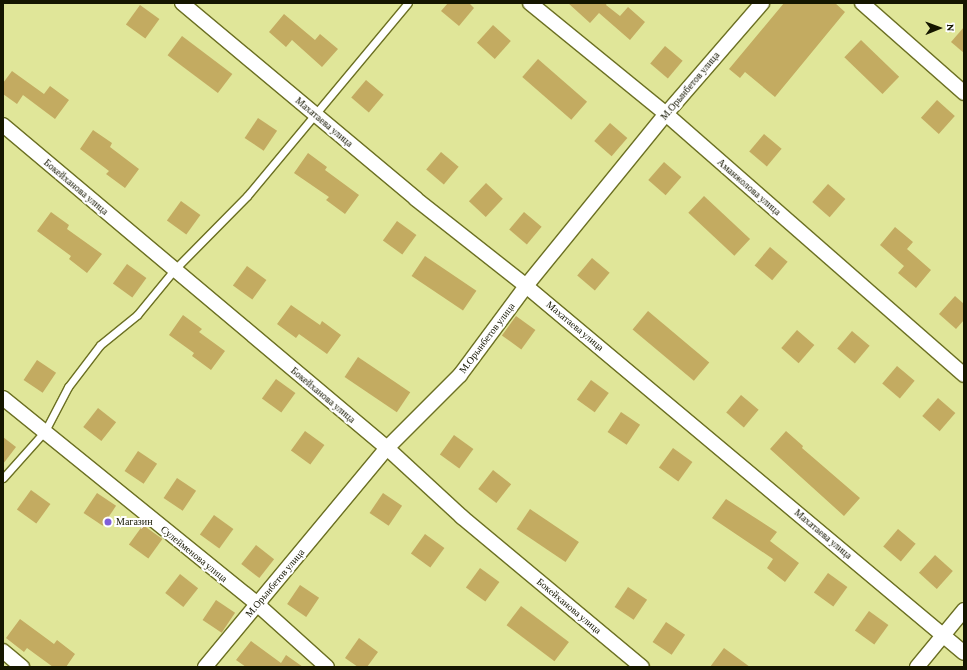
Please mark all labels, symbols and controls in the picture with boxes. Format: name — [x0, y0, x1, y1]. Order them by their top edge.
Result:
north arrow — [919, 8, 959, 48]
text: N — [945, 24, 957, 32]
street label: М.Орынбетов улица — [658, 49, 722, 123]
street label: Махатаева улица — [293, 94, 355, 150]
street label: Аманжолова улица — [715, 156, 783, 218]
street label: Бокейханова улица — [41, 157, 111, 217]
street label: Махатаева улица — [544, 298, 606, 354]
street label: М.Орынбетов улица — [457, 300, 517, 376]
street label: Бокейханова улица — [288, 365, 358, 425]
street label: Махатаева улица — [792, 506, 854, 562]
place label: Магазин — [116, 516, 153, 528]
marker: Магазин — [103, 517, 113, 527]
street label: Сулейменова улица — [158, 523, 230, 585]
street label: М.Орынбетов улица — [243, 546, 307, 620]
street label: Бокейханова улица — [534, 576, 604, 636]

